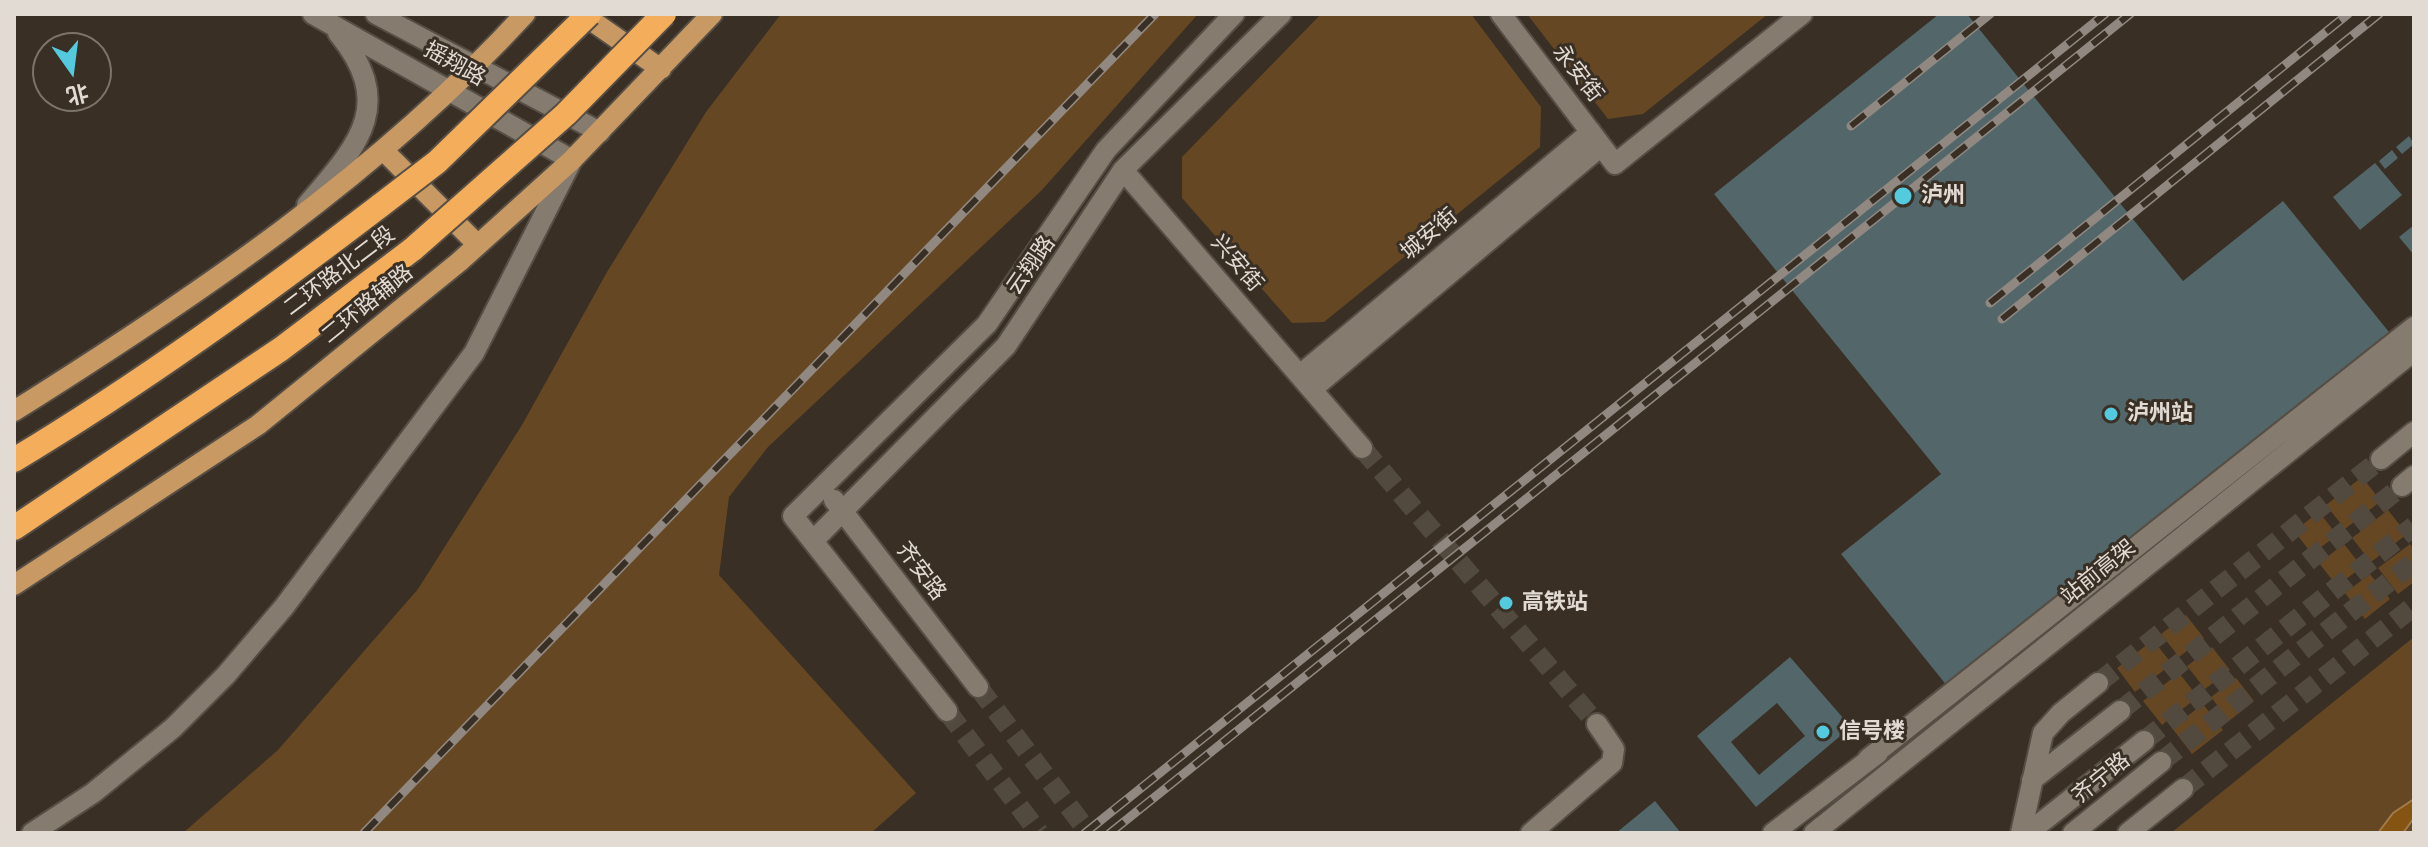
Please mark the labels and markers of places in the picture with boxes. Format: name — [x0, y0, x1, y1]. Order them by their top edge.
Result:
place label: 泸州 — [1921, 183, 1965, 209]
marker: 泸州 — [1892, 185, 1914, 207]
place label: 泸州站 — [2127, 401, 2193, 427]
marker: 泸州站 — [2102, 405, 2120, 423]
place label: 高铁站 — [1522, 590, 1588, 616]
marker: 高铁站 — [1497, 594, 1515, 612]
place label: 信号楼 — [1839, 719, 1905, 745]
marker: 信号楼 — [1814, 723, 1832, 741]

